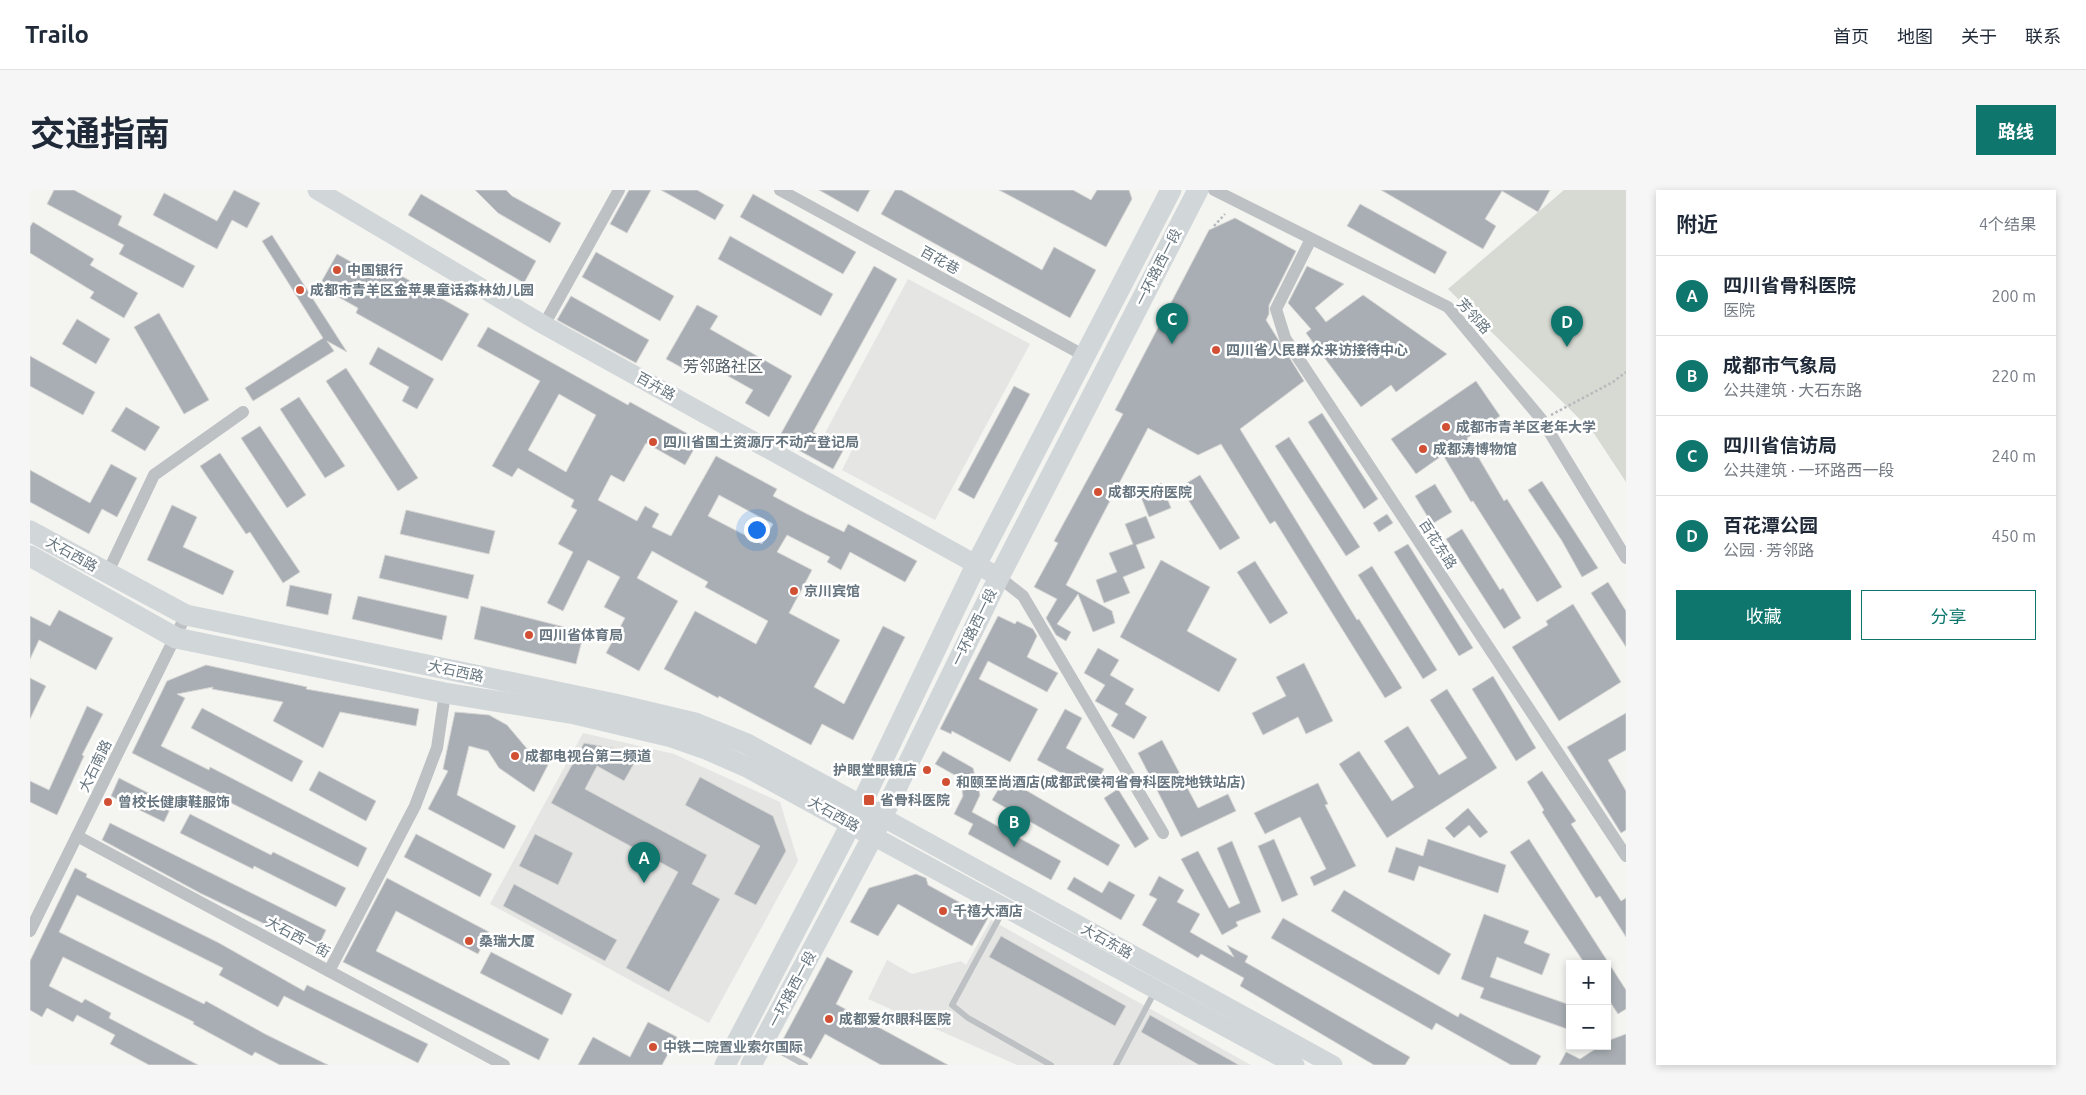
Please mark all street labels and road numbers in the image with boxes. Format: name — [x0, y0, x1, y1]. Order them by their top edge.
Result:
street label: 一环路西一段 — [1132, 226, 1184, 308]
street label: 百花巷 — [918, 243, 962, 277]
street label: 芳邻路 — [1454, 295, 1494, 337]
street label: 百卉路 — [634, 369, 678, 403]
street label: 百花东路 — [1416, 516, 1460, 572]
street label: 大石西路 — [44, 533, 100, 575]
street label: 一环路西一段 — [948, 586, 1000, 668]
street label: 大石西路 — [427, 657, 485, 685]
street label: 大石南路 — [76, 737, 114, 795]
street label: 大石西路 — [806, 793, 862, 835]
street label: 大石西一街 — [263, 914, 333, 960]
street label: 大石东路 — [1079, 920, 1135, 962]
street label: 一环路西一段 — [765, 948, 819, 1030]

